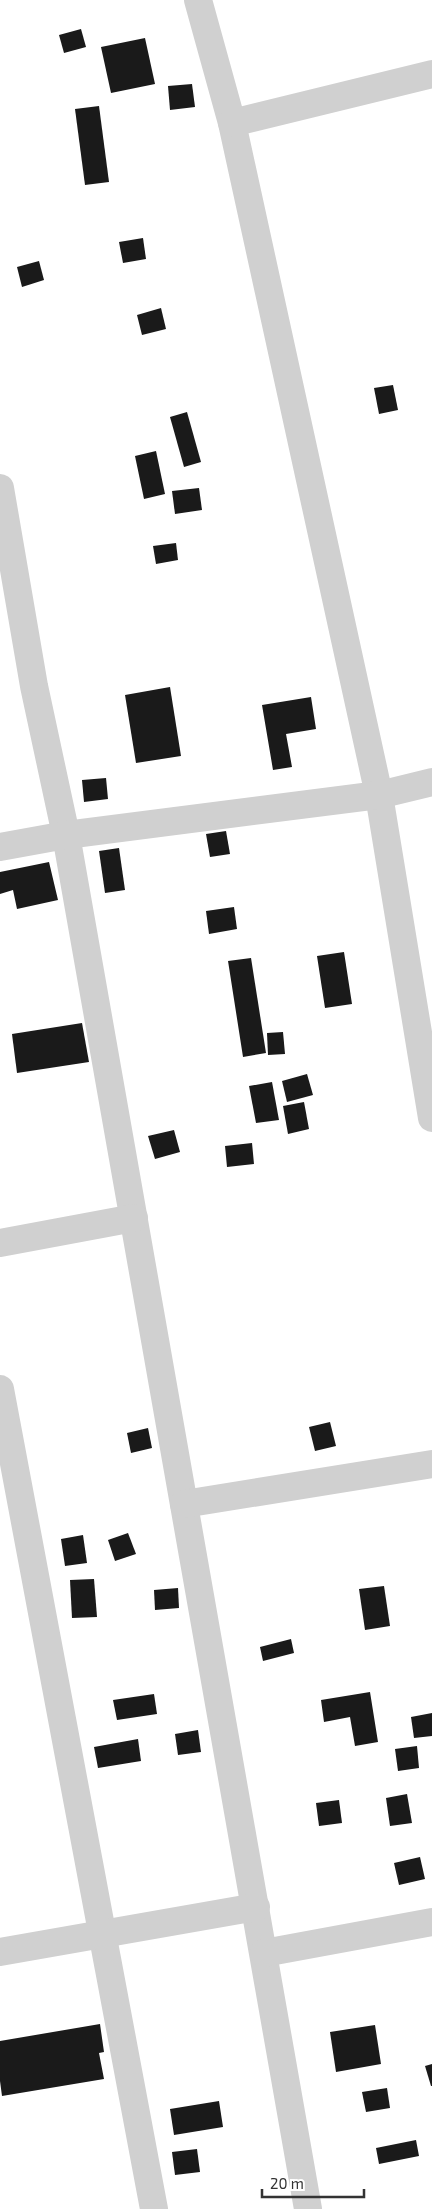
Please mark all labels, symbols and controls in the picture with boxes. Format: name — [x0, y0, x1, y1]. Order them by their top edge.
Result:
scale bar — [262, 2166, 364, 2198]
text: 20 m — [270, 2174, 304, 2192]

